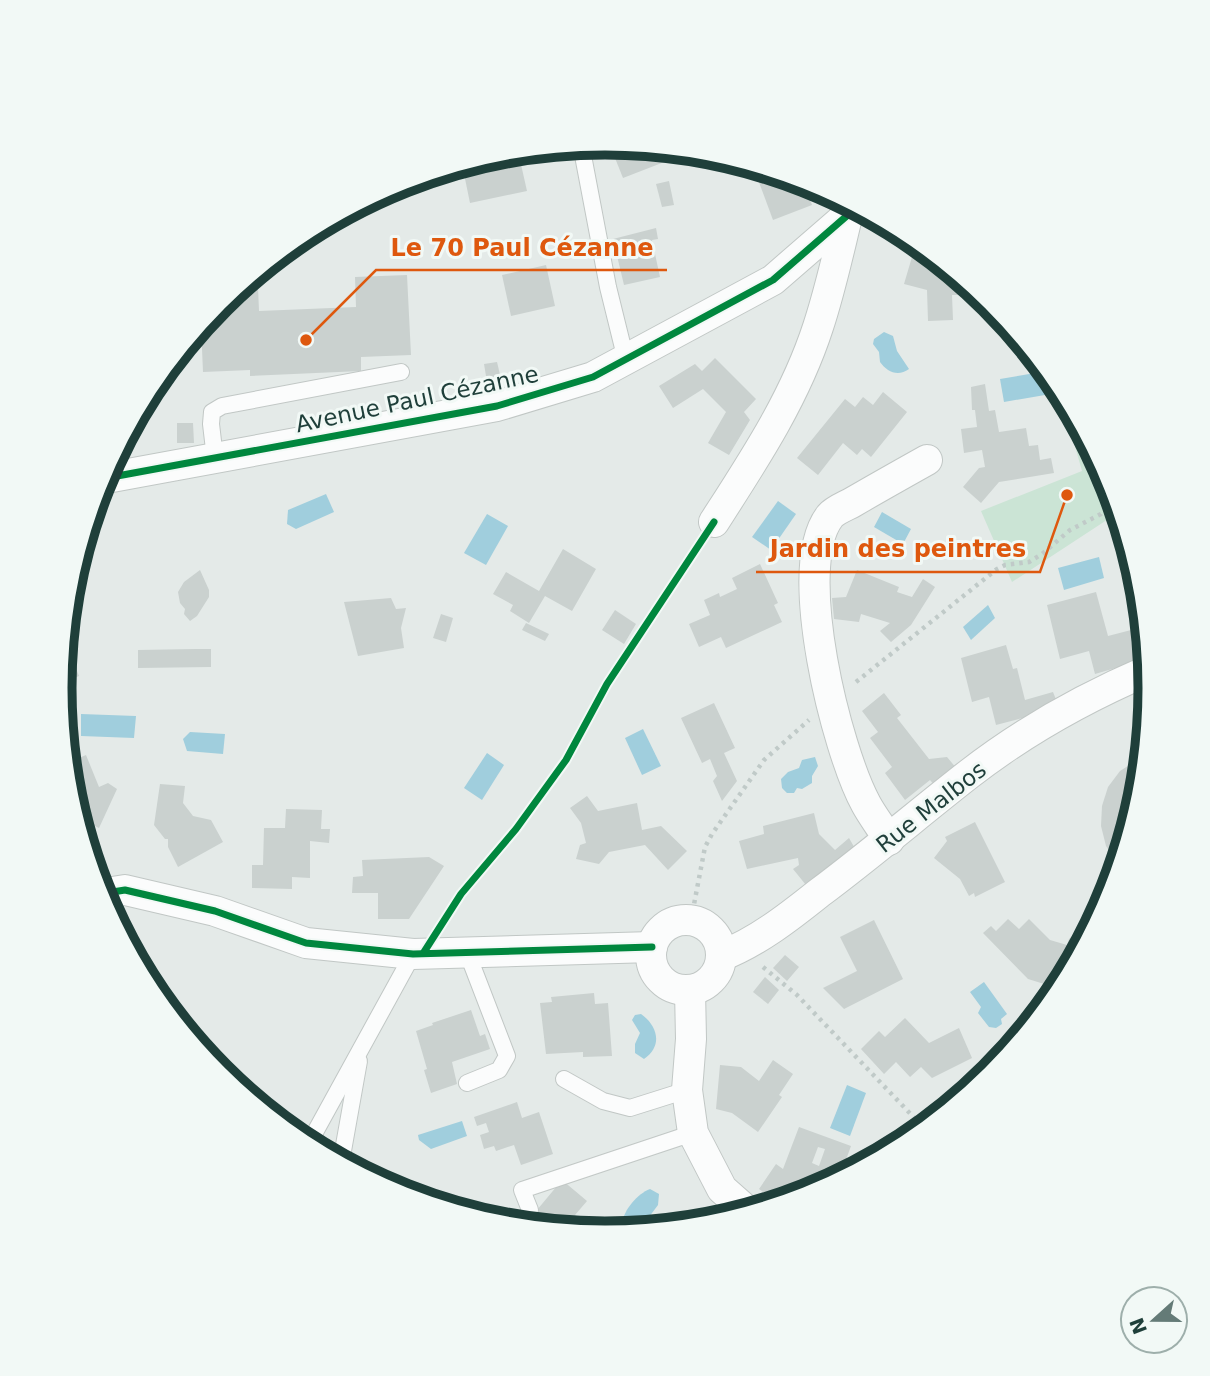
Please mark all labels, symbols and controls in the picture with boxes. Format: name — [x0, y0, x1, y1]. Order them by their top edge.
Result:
callout: Le 70 Paul Cézanne — [376, 225, 667, 270]
text: Le 70 Paul Cézanne — [391, 234, 654, 262]
street label: Avenue Paul Cézanne — [293, 361, 541, 437]
callout: Jardin des peintres — [756, 527, 1040, 572]
text: Jardin des peintres — [768, 535, 1026, 563]
street label: Rue Malbos — [871, 756, 991, 858]
north arrow — [1119, 1285, 1189, 1355]
text: N — [1125, 1315, 1151, 1337]

